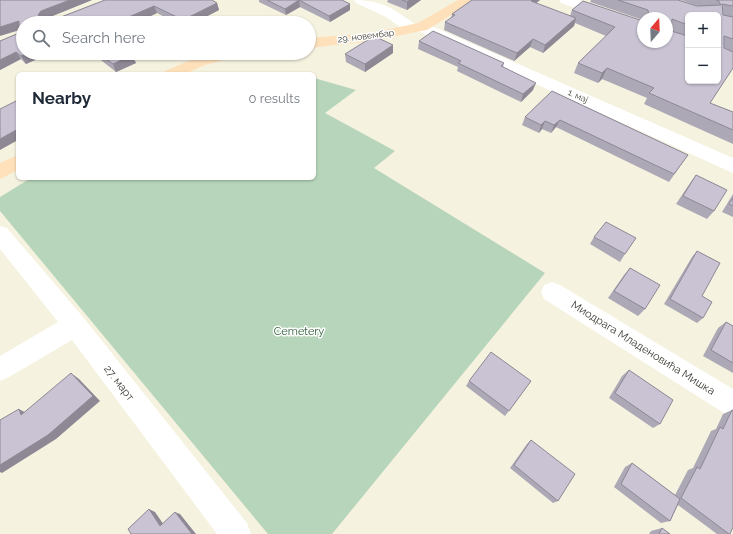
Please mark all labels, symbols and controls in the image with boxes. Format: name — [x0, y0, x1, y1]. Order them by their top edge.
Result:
north arrow — [637, 12, 673, 48]
map controls — [685, 12, 721, 84]
button: + — [685, 12, 721, 48]
search box — [16, 16, 316, 60]
icon: search — [30, 27, 52, 49]
street label: 29. новембар — [337, 28, 395, 44]
text: Search here — [62, 29, 145, 47]
button: − — [685, 48, 721, 84]
street label: 1. мај — [566, 87, 590, 105]
text: Nearby — [32, 88, 91, 108]
text: 0 results — [249, 91, 300, 106]
street label: Миодрага Младеновића Мишка — [569, 298, 717, 398]
park label: Cemetery — [274, 325, 324, 338]
street label: 27. март — [101, 363, 137, 404]

